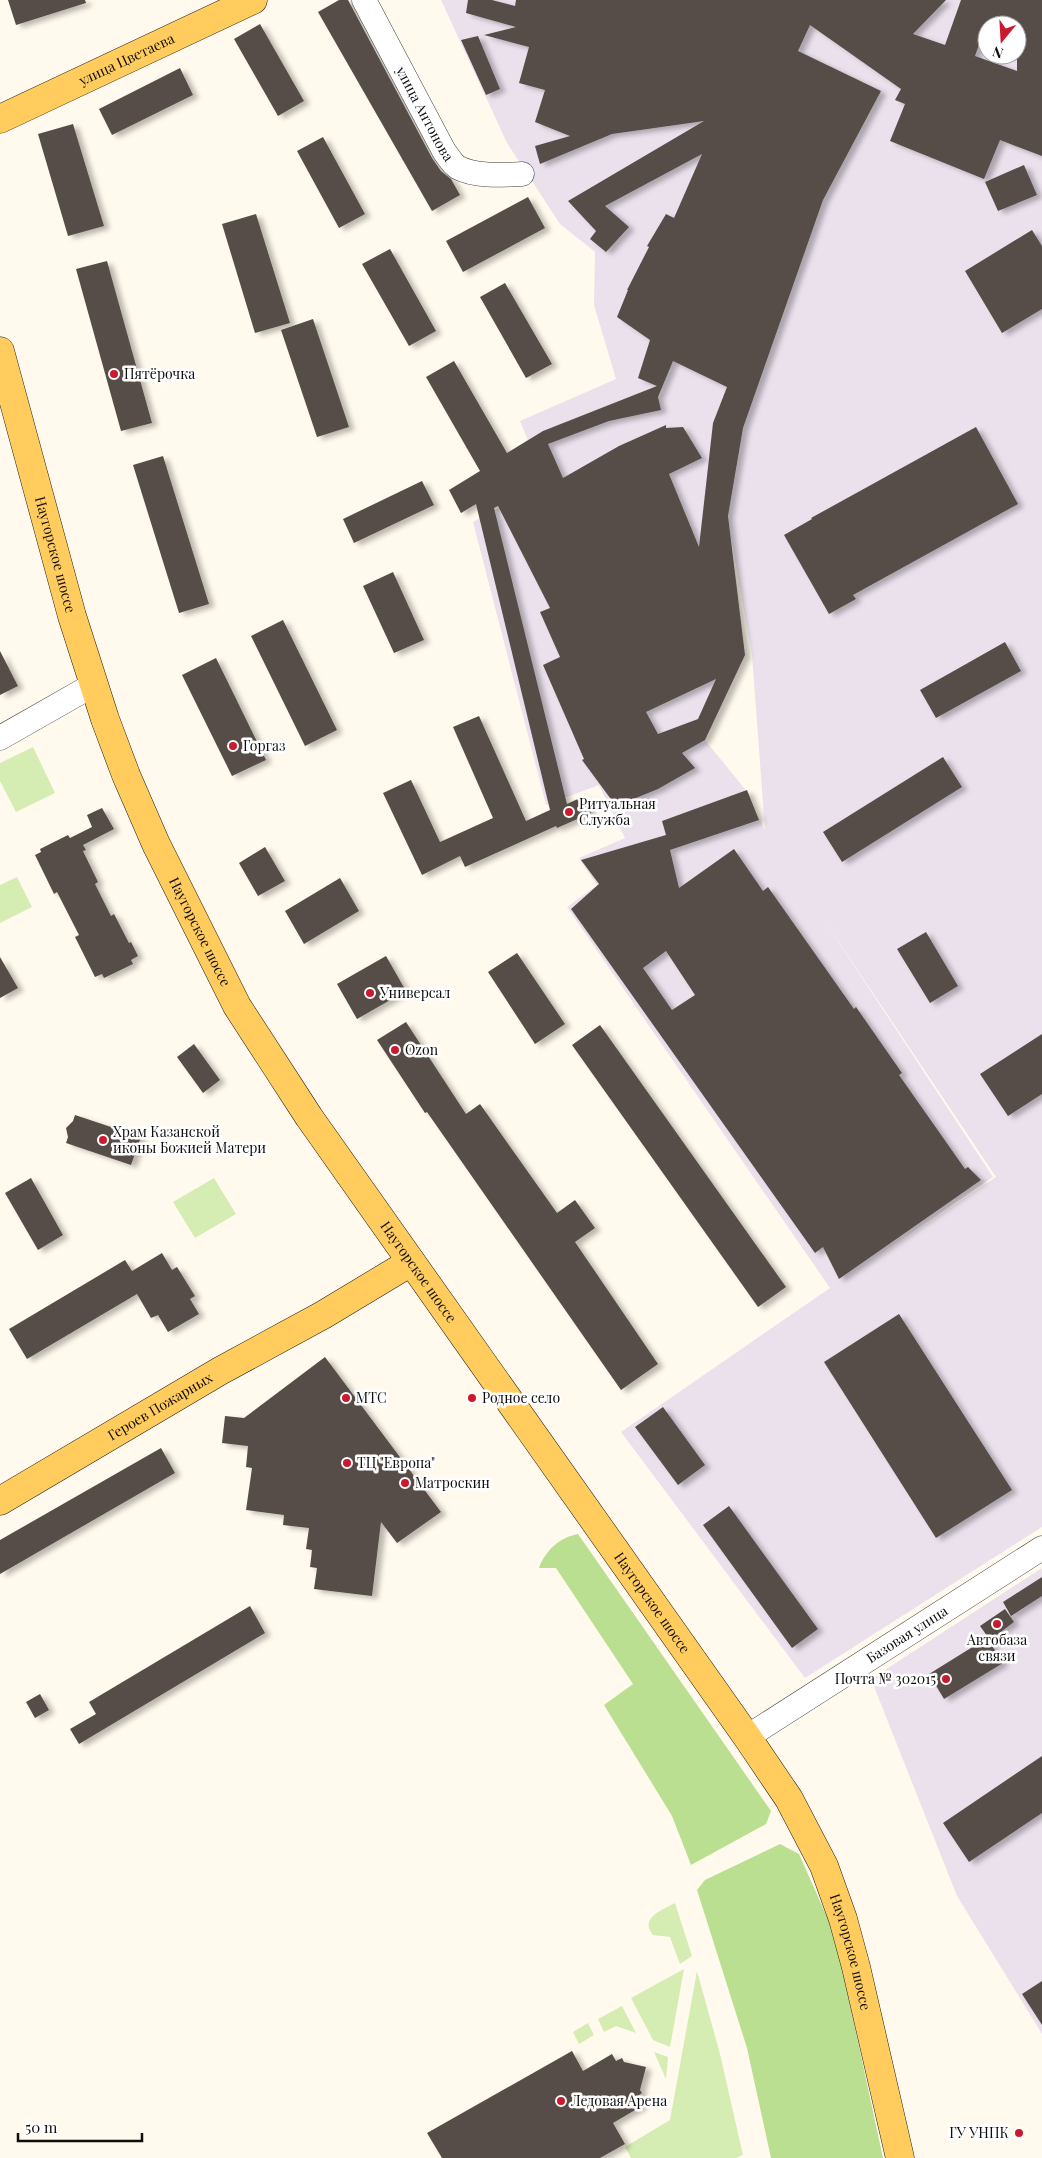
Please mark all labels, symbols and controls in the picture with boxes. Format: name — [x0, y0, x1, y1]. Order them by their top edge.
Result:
north arrow — [977, 15, 1027, 65]
street label: улица Цветаева — [75, 28, 177, 90]
text: N — [990, 42, 1006, 63]
street label: улица Антонова — [391, 62, 458, 165]
place label: Пятёрочка — [124, 364, 195, 383]
marker: Пятёрочка — [108, 368, 120, 380]
street label: Наугорское шоссе — [31, 494, 81, 615]
place label: Горгаз — [243, 736, 286, 755]
marker: Горгаз — [227, 740, 239, 752]
place label: Ритуальная Служба — [579, 794, 656, 829]
marker: Ритуальная Служба — [563, 806, 575, 818]
street label: Наугорское шоссе — [165, 874, 236, 989]
place label: Универсал — [379, 983, 451, 1002]
marker: Универсал — [364, 987, 376, 999]
place label: Ozon — [405, 1040, 439, 1059]
marker: Ozon — [389, 1044, 401, 1056]
place label: Храм Казанской иконы Божией Матери — [113, 1122, 266, 1157]
marker: Храм Казанской иконы Божией Матери — [97, 1134, 109, 1146]
street label: Наугорское шоссе — [377, 1217, 461, 1326]
street label: Героев Пожарных — [104, 1367, 216, 1444]
place label: МТС — [356, 1388, 387, 1407]
place label: Родное село — [482, 1388, 560, 1407]
marker: МТС — [340, 1392, 352, 1404]
marker: Родное село — [466, 1392, 478, 1404]
place label: ТЦ "Европа" — [357, 1453, 435, 1472]
marker: ТЦ "Европа" — [341, 1457, 353, 1469]
place label: Матроскин — [415, 1473, 490, 1492]
marker: Матроскин — [399, 1477, 411, 1489]
street label: Наугорское шоссе — [610, 1548, 695, 1657]
street label: Базовая улица — [862, 1601, 951, 1667]
marker: Автобаза связи — [991, 1618, 1003, 1630]
place label: Автобаза связи — [966, 1630, 1027, 1665]
place label: Почта № 302015 — [835, 1669, 936, 1688]
marker: Почта № 302015 — [940, 1673, 952, 1685]
street label: Наугорское шоссе — [826, 1891, 876, 2012]
place label: Ледовая Арена — [570, 2091, 667, 2110]
marker: Ледовая Арена — [555, 2095, 567, 2107]
scale bar — [18, 2110, 141, 2142]
text: 50 m — [25, 2117, 58, 2137]
place label: ГУ УНПК — [949, 2123, 1010, 2142]
marker: ГУ УНПК — [1013, 2127, 1025, 2139]

